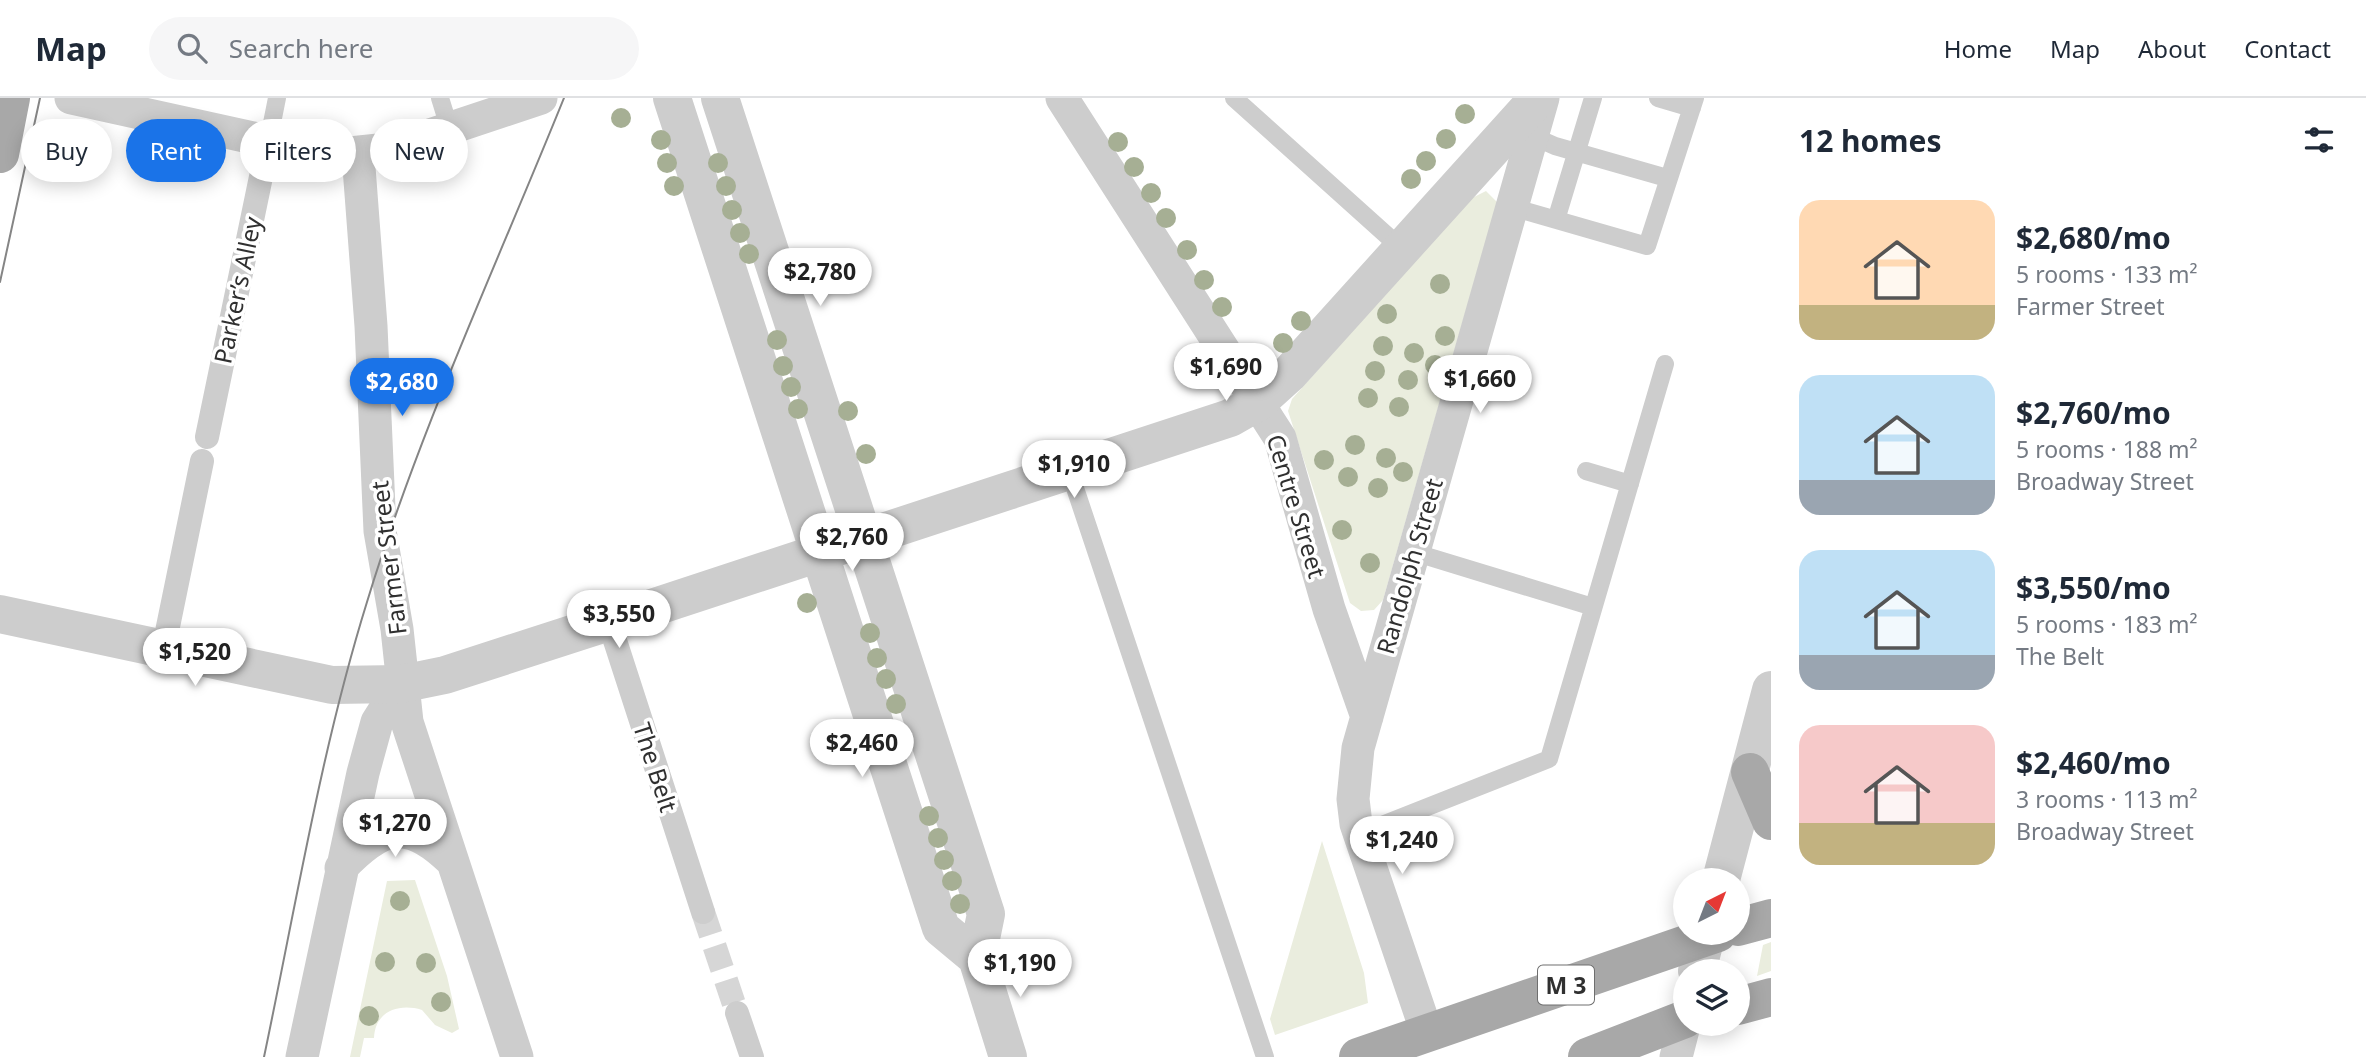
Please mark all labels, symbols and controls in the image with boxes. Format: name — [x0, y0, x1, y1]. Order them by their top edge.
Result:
search box — [149, 17, 639, 80]
text: Map — [35, 26, 107, 71]
icon: search — [173, 29, 211, 67]
text: Search here — [229, 30, 373, 66]
text: Home — [1944, 32, 2012, 65]
text: Map — [2050, 32, 2100, 65]
text: About — [2138, 32, 2206, 65]
text: Contact — [2244, 32, 2331, 65]
chip: Buy — [21, 119, 112, 182]
chip: Rent — [126, 119, 226, 182]
chip: Filters — [240, 119, 356, 182]
chip: New — [370, 119, 468, 182]
text: 12 homes — [1799, 120, 1942, 161]
icon: filters — [2300, 121, 2338, 159]
street label: Parker’s Alley — [205, 213, 269, 366]
text: $2,680/mo — [2016, 217, 2171, 258]
icon: home — [1855, 228, 1939, 312]
pin: $2,780 — [763, 248, 877, 308]
text: $2,780 — [784, 255, 856, 287]
text: 5 rooms · 133 m² — [2016, 258, 2198, 290]
text: Farmer Street — [2016, 290, 2165, 322]
pin: $1,690 — [1169, 344, 1283, 403]
text: $1,690 — [1190, 350, 1262, 382]
pin: $1,660 — [1423, 356, 1537, 415]
pin: $2,680 — [345, 358, 459, 418]
text: $1,660 — [1444, 362, 1516, 394]
text: $2,680 — [366, 365, 438, 397]
text: $2,760/mo — [2016, 392, 2171, 433]
icon: home — [1855, 403, 1939, 487]
street label: Centre Street — [1260, 430, 1335, 582]
text: 5 rooms · 188 m² — [2016, 433, 2198, 465]
pin: $1,910 — [1017, 440, 1131, 500]
text: $1,910 — [1038, 447, 1110, 479]
text: Broadway Street — [2016, 465, 2194, 497]
street label: Randolph Street — [1368, 474, 1450, 658]
street label: Farmer Street — [362, 479, 414, 637]
pin: $2,760 — [795, 514, 909, 573]
text: $2,760 — [816, 520, 888, 552]
text: $3,550/mo — [2016, 567, 2171, 608]
icon: home — [1855, 578, 1939, 662]
pin: $3,550 — [562, 590, 676, 650]
text: $3,550 — [583, 597, 655, 629]
text: 5 rooms · 183 m² — [2016, 608, 2198, 640]
pin: $1,520 — [138, 628, 252, 688]
text: $1,520 — [159, 635, 231, 667]
text: The Belt — [2016, 640, 2104, 672]
street label: The Belt — [626, 718, 686, 816]
pin: $2,460 — [805, 720, 919, 779]
text: $2,460 — [826, 726, 898, 758]
text: $2,460/mo — [2016, 742, 2171, 783]
icon: home — [1855, 753, 1939, 837]
text: 3 rooms · 113 m² — [2016, 783, 2198, 815]
pin: $1,270 — [338, 800, 452, 859]
text: $1,270 — [359, 806, 431, 838]
text: Broadway Street — [2016, 815, 2194, 847]
pin: $1,240 — [1345, 816, 1459, 876]
text: $1,240 — [1366, 823, 1438, 855]
north arrow — [1673, 868, 1750, 945]
map controls — [1673, 868, 1750, 1036]
pin: $1,190 — [963, 940, 1077, 999]
text: $1,190 — [984, 946, 1056, 978]
button: layers — [1673, 959, 1750, 1036]
road number: M 3 — [1538, 965, 1594, 1004]

